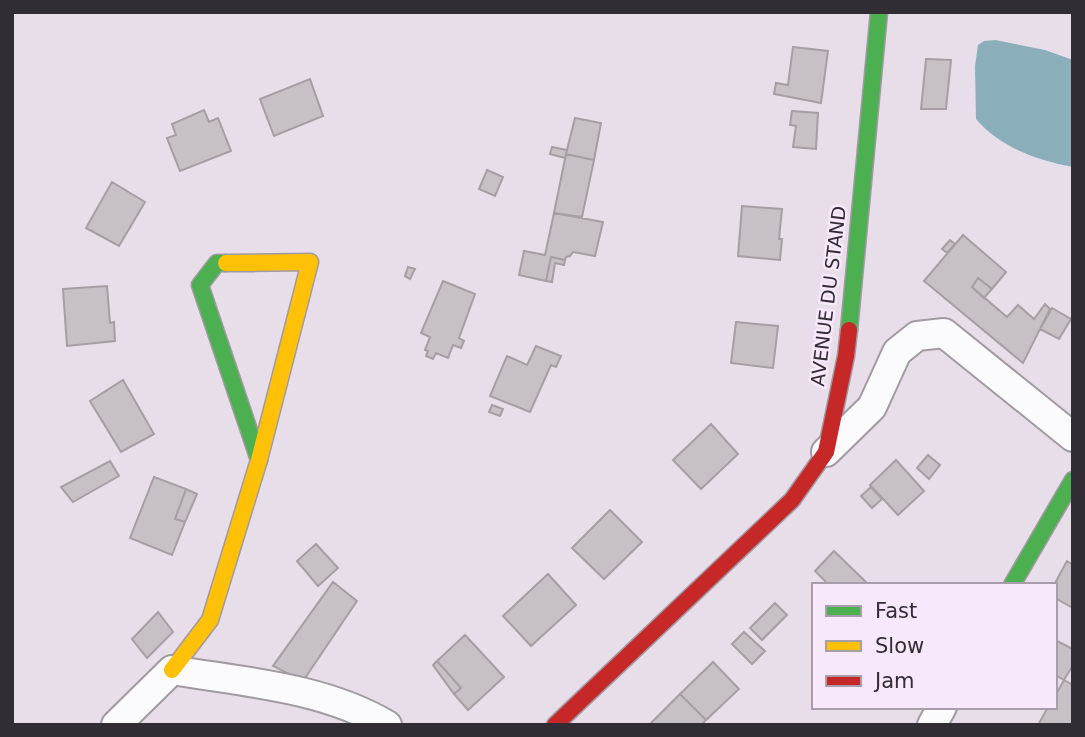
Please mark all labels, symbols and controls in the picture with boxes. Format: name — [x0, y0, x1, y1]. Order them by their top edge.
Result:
street label: AVENUE DU STAND — [806, 205, 850, 387]
legend — [812, 583, 1057, 709]
text: Fast — [875, 599, 917, 623]
text: Slow — [875, 634, 924, 658]
text: Jam — [873, 669, 915, 693]

